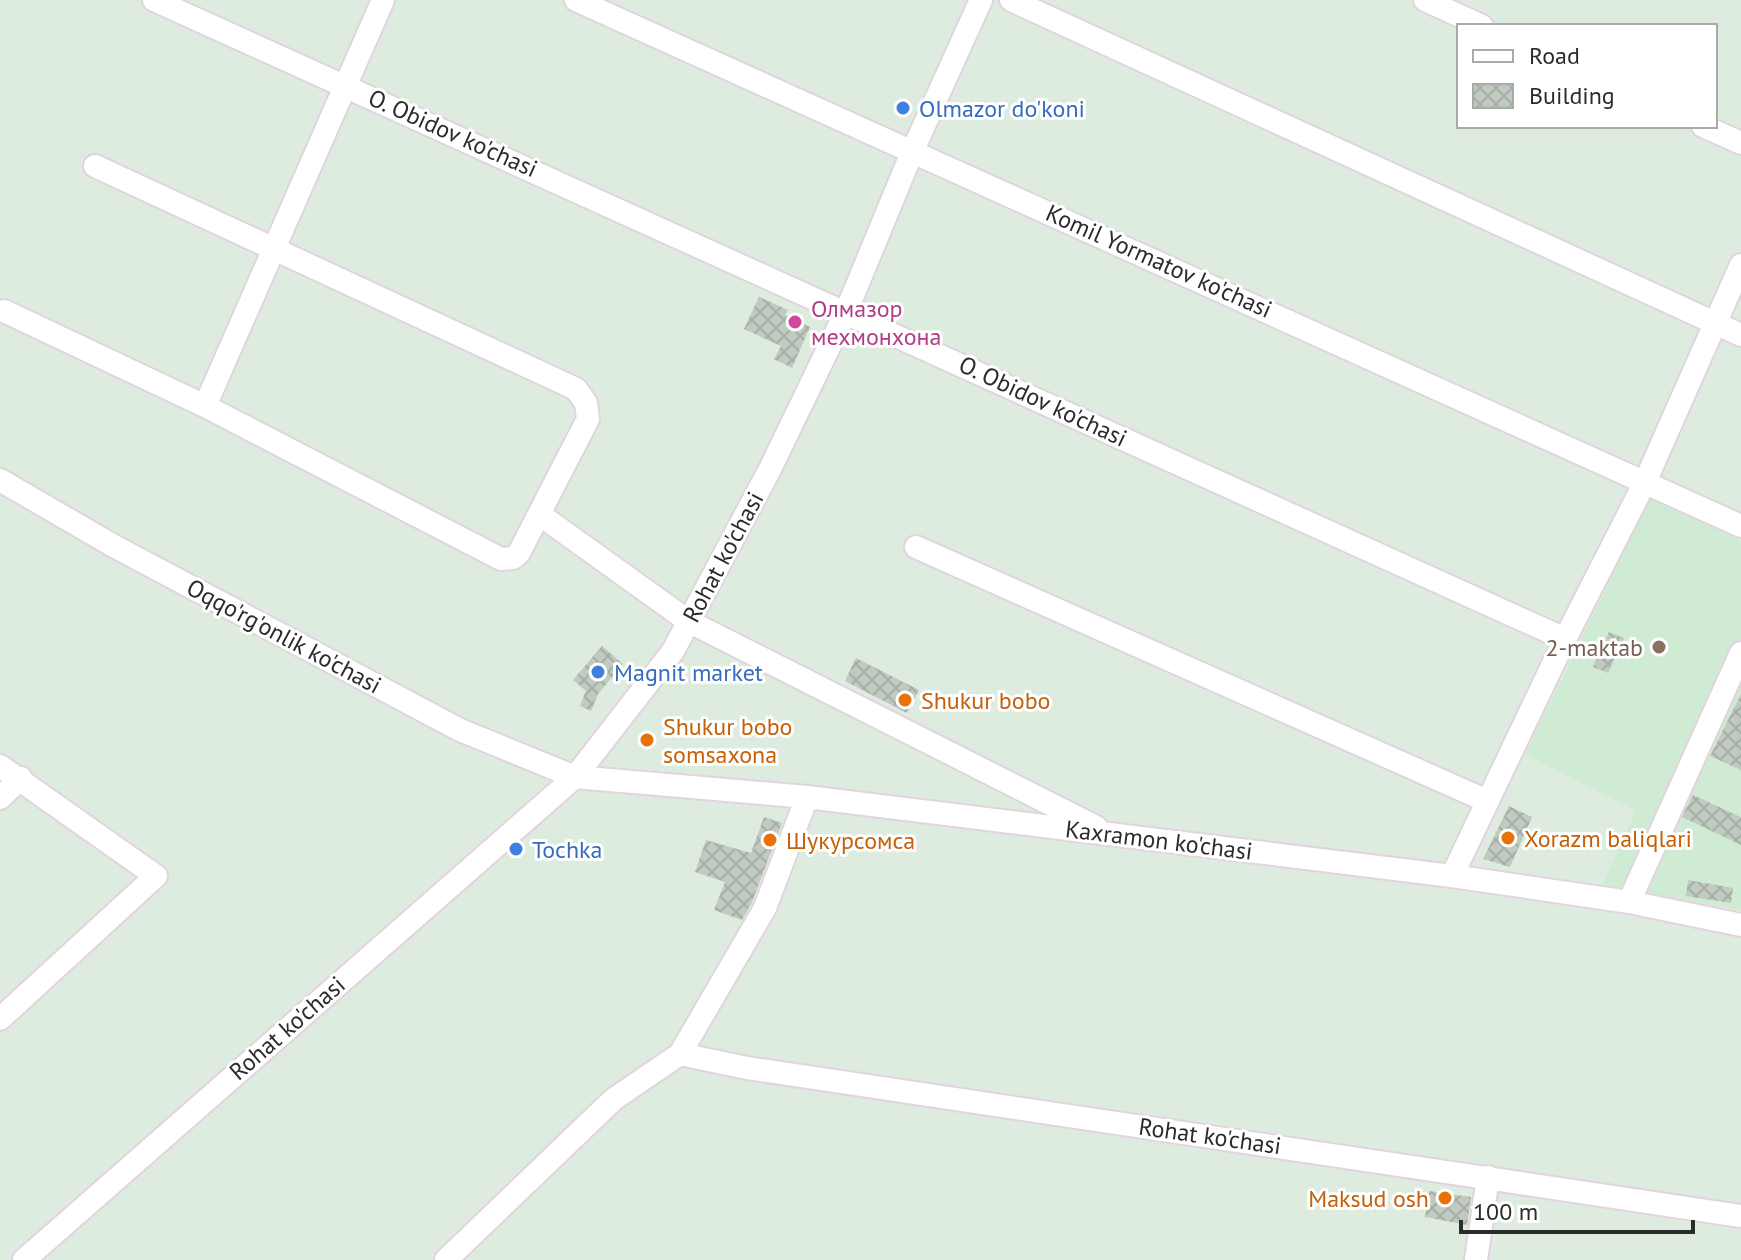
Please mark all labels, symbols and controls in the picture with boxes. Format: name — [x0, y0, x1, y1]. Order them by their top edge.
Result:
legend — [1457, 24, 1717, 128]
text: Road — [1529, 40, 1580, 71]
text: Building — [1529, 80, 1615, 111]
street label: O. Obidov ko'chasi — [364, 82, 542, 184]
place label: Olmazor do'koni — [919, 93, 1085, 124]
marker: Olmazor do'koni — [894, 99, 912, 117]
street label: Komil Yormatov ko'chasi — [1041, 197, 1277, 325]
place label: Олмазор мехмонхона — [811, 293, 941, 352]
marker: Олмазор мехмонхона — [786, 313, 804, 331]
street label: O. Obidov ko'chasi — [954, 349, 1132, 453]
street label: Rohat ko'chasi — [676, 486, 770, 628]
street label: Oqqo'rg'onlik ko'chasi — [181, 572, 387, 700]
place label: 2-maktab — [1545, 632, 1643, 663]
marker: 2-maktab — [1650, 638, 1668, 656]
place label: Magnit market — [614, 657, 763, 688]
marker: Magnit market — [589, 663, 607, 681]
place label: Shukur bobo — [921, 685, 1050, 716]
marker: Shukur bobo — [896, 691, 914, 709]
place label: Shukur bobo somsaxona — [663, 711, 792, 770]
marker: Shukur bobo somsaxona — [638, 731, 656, 749]
street label: Kaxramon ko'chasi — [1064, 813, 1254, 867]
place label: Xorazm baliqlari — [1524, 823, 1692, 854]
place label: Шукурсомса — [786, 825, 915, 856]
marker: Xorazm baliqlari — [1499, 829, 1517, 847]
marker: Шукурсомса — [761, 831, 779, 849]
place label: Tochka — [532, 834, 602, 865]
marker: Tochka — [507, 840, 525, 858]
street label: Rohat ko'chasi — [223, 969, 351, 1087]
street label: Rohat ko'chasi — [1137, 1111, 1283, 1161]
place label: Maksud osh — [1308, 1183, 1429, 1214]
scale bar — [1461, 1184, 1693, 1234]
marker: Maksud osh — [1436, 1189, 1454, 1207]
text: 100 m — [1473, 1196, 1538, 1227]

